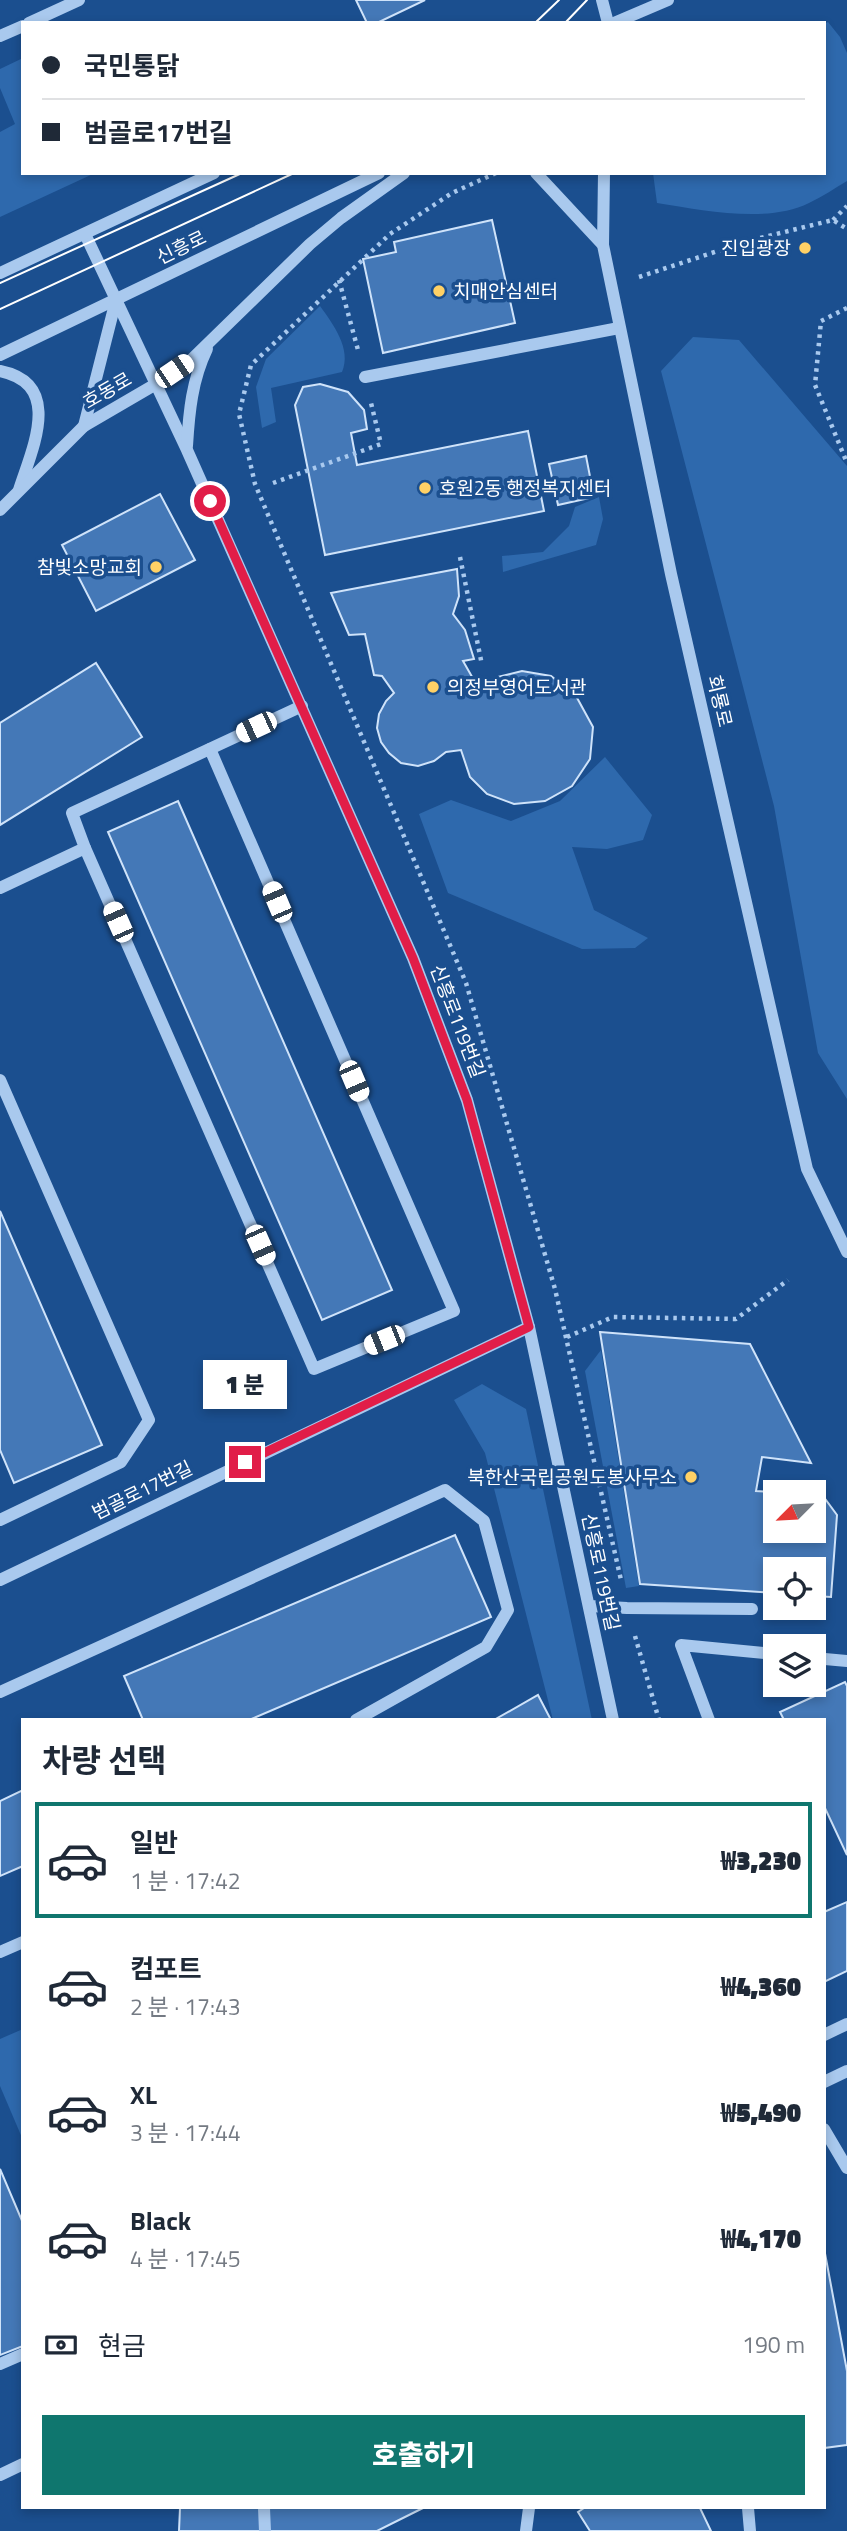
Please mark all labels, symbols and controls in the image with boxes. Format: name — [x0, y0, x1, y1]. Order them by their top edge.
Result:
text: 국민통닭 — [84, 46, 180, 85]
text: 범골로17번길 — [84, 113, 233, 152]
street label: 신흥로 — [151, 222, 211, 271]
place label: 진입광장 — [721, 233, 791, 262]
marker: 진입광장 — [797, 240, 813, 256]
place label: 치매안심센터 — [453, 276, 558, 305]
marker: 치매안심센터 — [431, 283, 447, 299]
car — [151, 351, 198, 391]
street label: 호동로 — [77, 364, 137, 415]
place label: 호원2동 행정복지센터 — [439, 473, 611, 502]
marker: 호원2동 행정복지센터 — [417, 480, 433, 496]
route start — [194, 485, 226, 517]
place label: 참빛소망교회 — [37, 552, 142, 581]
marker: 참빛소망교회 — [148, 559, 164, 575]
place label: 의정부영어도서관 — [447, 672, 587, 701]
street label: 회룡로 — [700, 672, 741, 730]
marker: 의정부영어도서관 — [425, 679, 441, 695]
car — [233, 709, 280, 745]
car — [260, 879, 295, 925]
car — [100, 899, 137, 945]
street label: 신흥로119번길 — [424, 960, 493, 1082]
car — [337, 1058, 372, 1104]
car — [242, 1222, 279, 1268]
car — [361, 1322, 408, 1358]
callout: 1 분 — [203, 1360, 287, 1410]
text: 1 분 — [226, 1367, 264, 1402]
route end — [229, 1446, 261, 1478]
street label: 범골로17번길 — [87, 1453, 197, 1526]
place label: 북한산국립공원도봉사무소 — [467, 1462, 677, 1491]
marker: 북한산국립공원도봉사무소 — [683, 1469, 699, 1485]
north arrow — [763, 1480, 826, 1544]
map controls — [763, 1480, 826, 1697]
street label: 신흥로119번길 — [575, 1511, 628, 1633]
button: locate — [763, 1557, 826, 1620]
button: layers — [763, 1634, 826, 1697]
text: 차량 선택 — [42, 1736, 167, 1784]
text: 일반 — [130, 1823, 178, 1862]
icon: car — [46, 1829, 109, 1892]
text: ₩3,230 — [721, 1841, 801, 1880]
text: 1 분 · 17:42 — [130, 1863, 241, 1898]
text: 컴포트 — [130, 1949, 202, 1988]
icon: car — [46, 1955, 109, 2018]
text: ₩4,360 — [721, 1967, 801, 2006]
text: 2 분 · 17:43 — [130, 1989, 241, 2024]
text: XL — [130, 2075, 157, 2114]
icon: car — [46, 2081, 109, 2144]
text: ₩5,490 — [721, 2093, 801, 2132]
text: 3 분 · 17:44 — [130, 2115, 241, 2150]
text: Black — [130, 2201, 191, 2240]
icon: car — [46, 2207, 109, 2270]
text: ₩4,170 — [721, 2219, 801, 2258]
text: 4 분 · 17:45 — [130, 2241, 241, 2276]
icon: cash — [42, 2326, 80, 2364]
text: 현금 — [98, 2326, 146, 2365]
text: 190 m — [742, 2327, 805, 2362]
button: 호출하기 — [42, 2415, 805, 2495]

